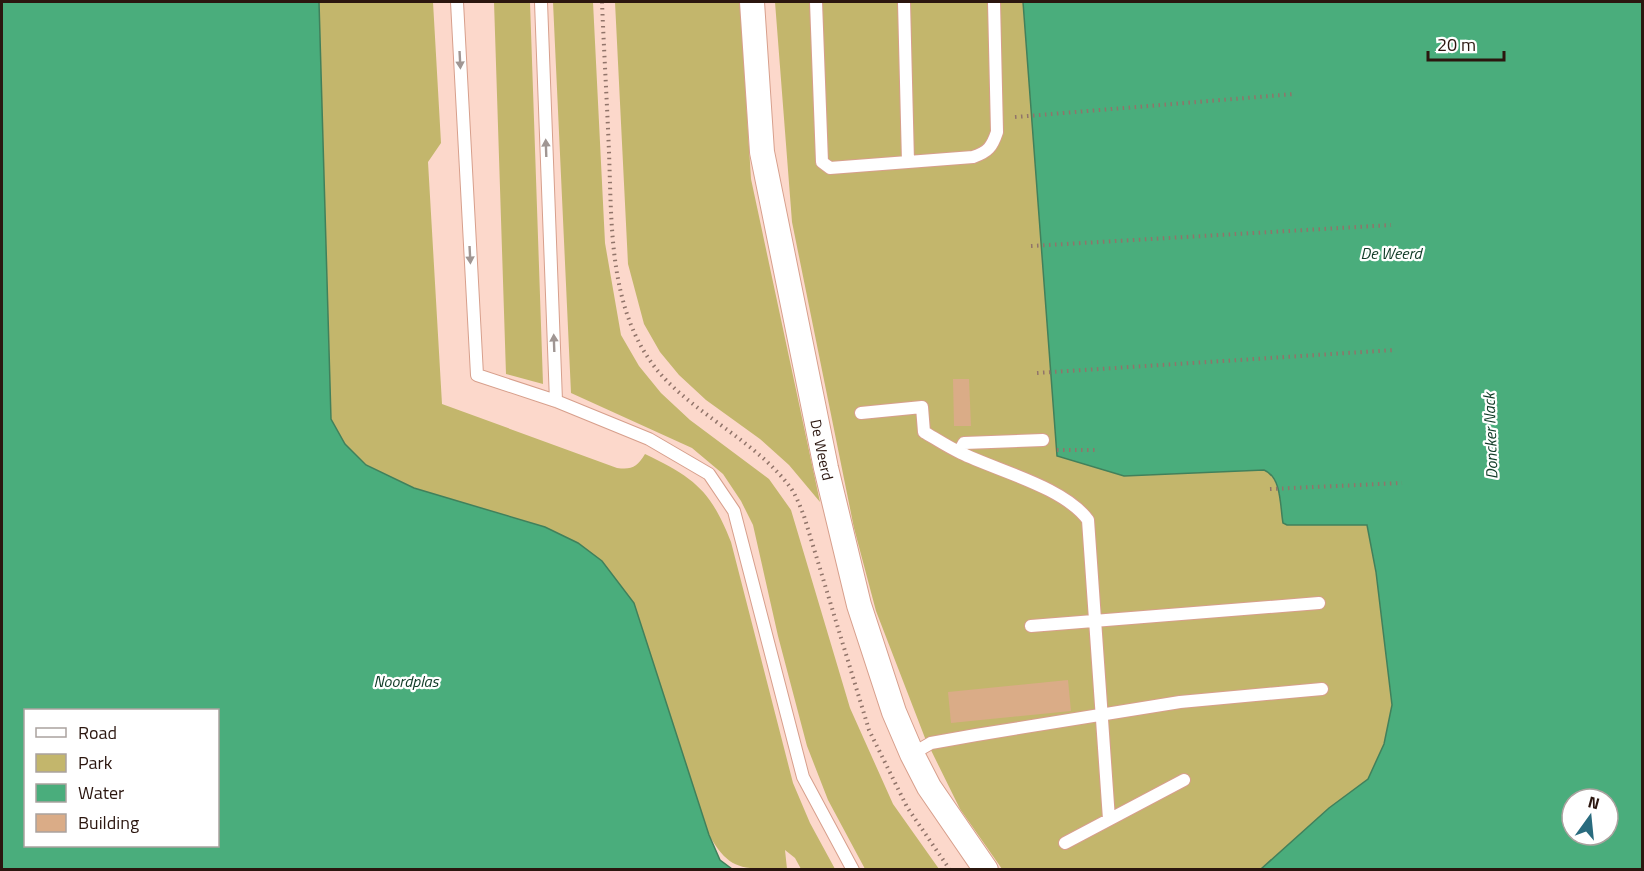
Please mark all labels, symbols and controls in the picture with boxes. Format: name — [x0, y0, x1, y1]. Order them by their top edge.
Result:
scale bar — [1428, 24, 1504, 62]
text: 20 m — [1437, 31, 1476, 58]
one-way arrow — [456, 50, 465, 69]
one-way arrow — [542, 139, 551, 158]
water label: De Weerd — [1360, 241, 1424, 265]
one-way arrow — [466, 245, 475, 264]
one-way arrow — [549, 333, 559, 352]
water label: Doncker Nack — [1476, 390, 1504, 480]
street label: De Weerd — [805, 417, 840, 482]
water label: Noordplas — [374, 669, 440, 693]
legend — [24, 709, 219, 847]
text: Road — [78, 719, 117, 746]
text: Park — [78, 749, 113, 776]
text: Water — [78, 779, 124, 806]
north arrow — [1560, 787, 1620, 847]
text: N — [1585, 789, 1602, 816]
text: Building — [78, 809, 139, 836]

